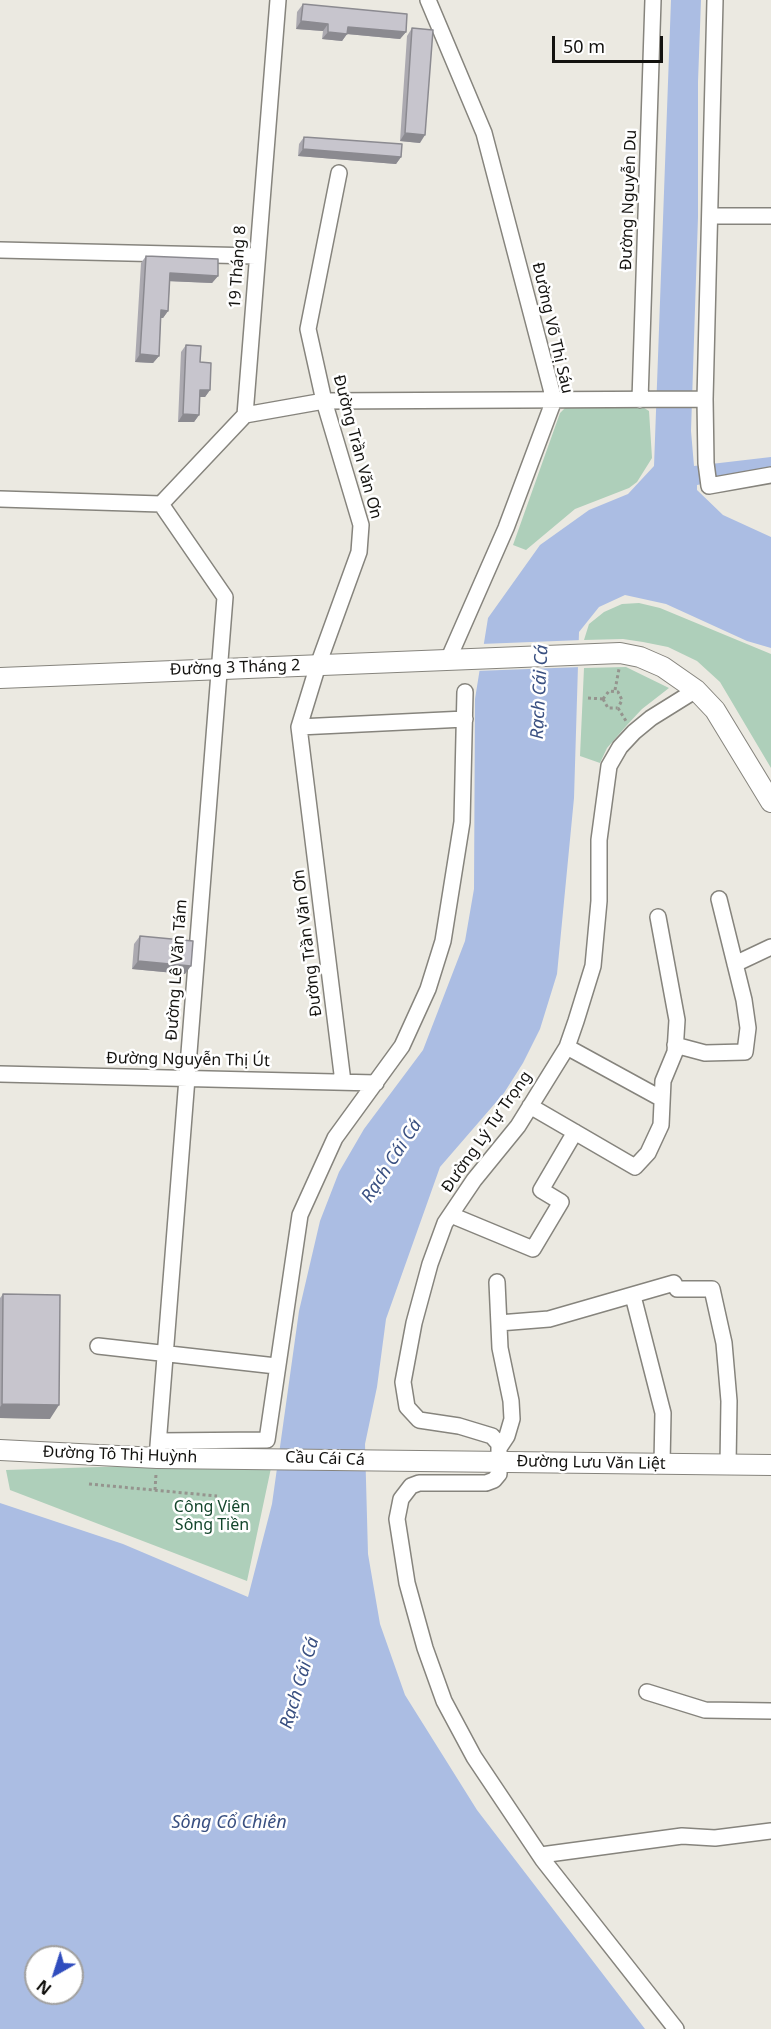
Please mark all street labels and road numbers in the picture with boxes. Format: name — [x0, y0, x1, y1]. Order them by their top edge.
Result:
street label: Đường Nguyễn Du — [617, 129, 641, 271]
street label: 19 Tháng 8 — [226, 225, 250, 309]
street label: Đường Võ Thị Sáu — [528, 261, 576, 395]
street label: Đường Trần Văn Ơn — [329, 373, 385, 521]
street label: Đường 3 Tháng 2 — [170, 656, 300, 680]
street label: Đường Trần Văn Ơn — [289, 868, 327, 1018]
street label: Đường Lê Văn Tám — [162, 899, 192, 1041]
street label: Đường Nguyễn Thị Út — [106, 1049, 270, 1071]
street label: Đường Lý Tự Trọng — [438, 1068, 536, 1196]
street label: Đường Tô Thị Huỳnh — [42, 1443, 198, 1467]
street label: Cầu Cái Cá — [285, 1448, 365, 1470]
street label: Đường Lưu Văn Liệt — [516, 1452, 666, 1474]

